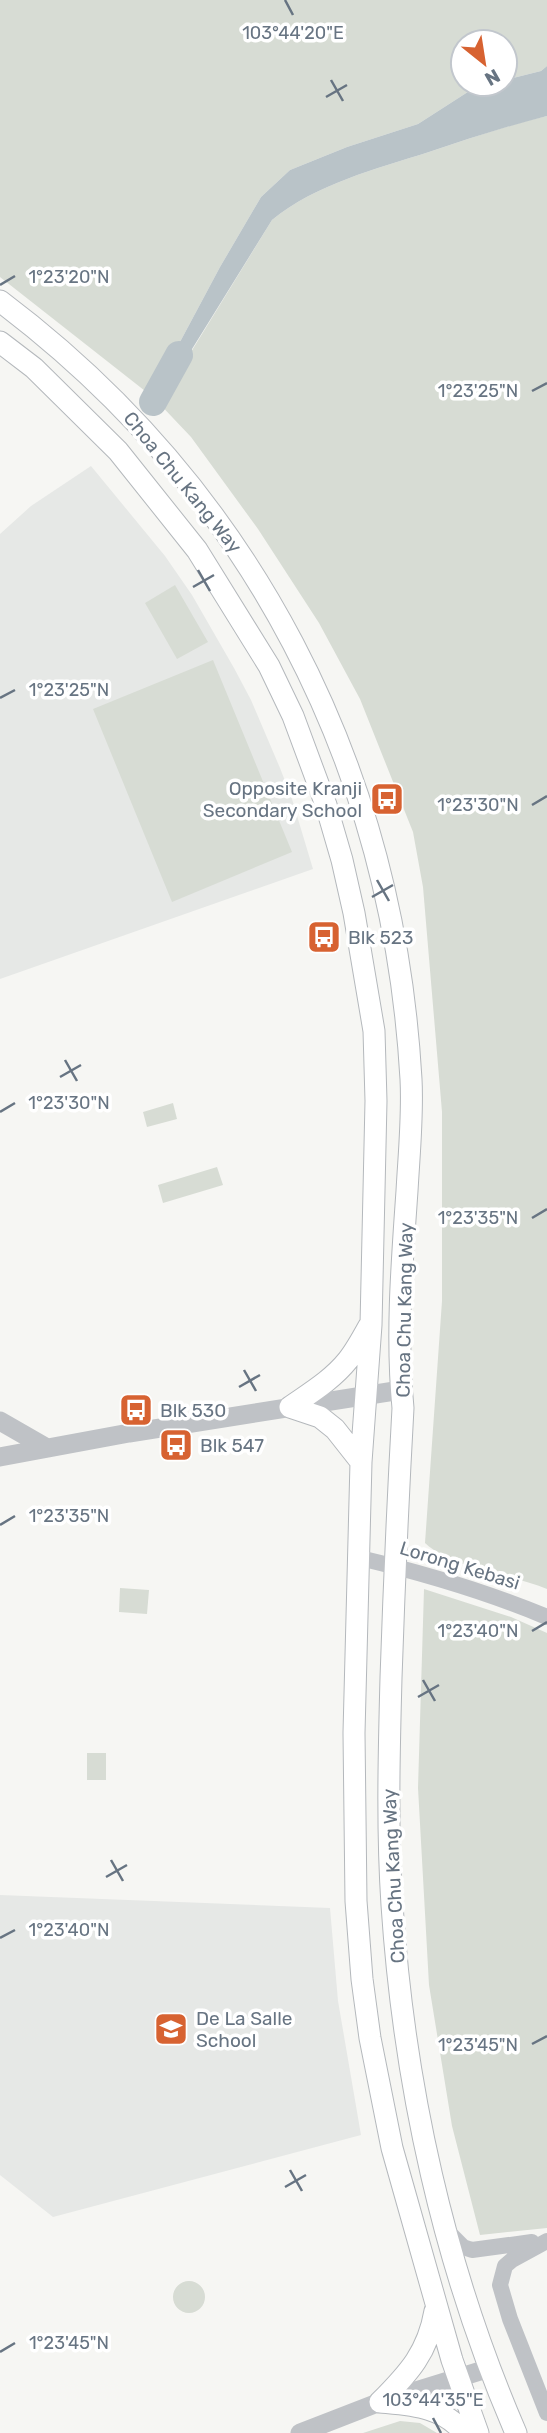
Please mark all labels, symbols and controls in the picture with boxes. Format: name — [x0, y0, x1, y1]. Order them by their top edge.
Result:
text: 103°44'20"E — [242, 22, 344, 44]
north arrow — [449, 28, 519, 98]
text: N — [481, 64, 504, 91]
text: 1°23'20"N — [28, 266, 110, 288]
text: 1°23'25"N — [438, 380, 518, 402]
street label: Choa Chu Kang Way — [119, 407, 247, 558]
text: 1°23'25"N — [29, 679, 109, 701]
place label: Opposite Kranji Secondary School — [203, 777, 362, 822]
bus stop icon: Opposite Kranji Secondary School — [368, 780, 406, 818]
text: 1°23'30"N — [437, 794, 519, 816]
bus stop icon: Blk 523 — [305, 918, 343, 956]
place label: Blk 523 — [348, 926, 413, 949]
text: 1°23'30"N — [28, 1092, 110, 1114]
text: 1°23'35"N — [438, 1207, 518, 1229]
street label: Choa Chu Kang Way — [391, 1222, 418, 1398]
bus stop icon: Blk 530 — [117, 1391, 155, 1429]
place label: Blk 530 — [160, 1399, 226, 1422]
bus stop icon: Blk 547 — [157, 1426, 195, 1464]
place label: Blk 547 — [200, 1434, 264, 1457]
text: 1°23'35"N — [29, 1505, 109, 1527]
street label: Lorong Kebasi — [397, 1536, 523, 1595]
text: 1°23'40"N — [438, 1620, 518, 1642]
street label: Choa Chu Kang Way — [377, 1788, 410, 1964]
text: 1°23'40"N — [29, 1919, 109, 1941]
place label: De La Salle School — [196, 2007, 292, 2052]
school or university icon: De La Salle School — [152, 2010, 190, 2048]
text: 1°23'45"N — [438, 2034, 518, 2056]
text: 1°23'45"N — [29, 2332, 109, 2354]
text: 103°44'35"E — [382, 2389, 484, 2411]

